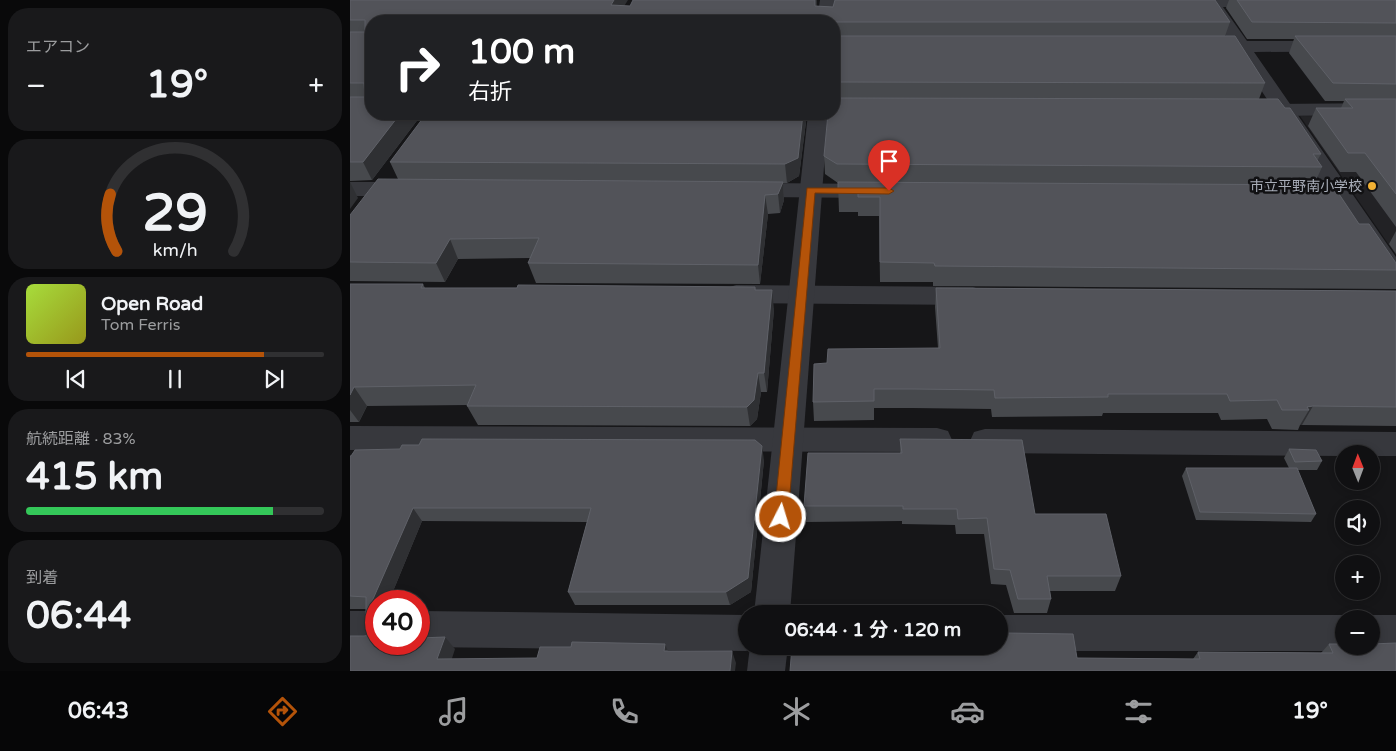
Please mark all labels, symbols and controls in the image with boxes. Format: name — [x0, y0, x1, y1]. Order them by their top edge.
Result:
text: 100 m — [468, 31, 575, 73]
icon: right — [385, 35, 450, 100]
text: エアコン — [26, 37, 90, 57]
text: 19° — [146, 62, 208, 108]
text: − — [26, 69, 46, 103]
text: + — [308, 69, 324, 103]
text: 右折 — [468, 79, 512, 105]
pin — [868, 140, 910, 191]
icon: arrive — [875, 147, 903, 175]
place label: 市立平野南小学校 — [1250, 178, 1362, 195]
marker: 市立平野南小学校 — [1366, 180, 1378, 192]
text: 29 — [142, 182, 208, 245]
text: km/h — [153, 240, 197, 261]
text: Open Road — [101, 293, 203, 315]
text: Tom Ferris — [101, 315, 180, 335]
icon: previous — [62, 365, 90, 393]
icon: pause — [161, 365, 189, 393]
icon: next — [260, 365, 288, 393]
text: 航続距離 · 83% — [26, 429, 136, 449]
north arrow — [1335, 445, 1380, 490]
map controls — [1335, 445, 1380, 655]
text: 415 km — [26, 454, 163, 500]
position arrow — [754, 490, 806, 542]
button: sound — [1335, 500, 1380, 545]
button: + — [1335, 555, 1380, 600]
text: 到着 — [26, 568, 58, 588]
speed limit sign: 40 — [365, 590, 430, 655]
text: 06:44 — [26, 593, 131, 639]
button: − — [1335, 610, 1380, 655]
text: 06:44 · 1 分 · 120 m — [785, 619, 961, 641]
icon: directions — [265, 694, 300, 729]
icon: music — [436, 694, 471, 729]
icon: phone — [607, 694, 642, 729]
icon: climate — [779, 694, 814, 729]
icon: car — [950, 694, 985, 729]
icon: filters — [1121, 694, 1156, 729]
text: 06:43 — [68, 698, 129, 724]
text: 19° — [1292, 698, 1328, 724]

